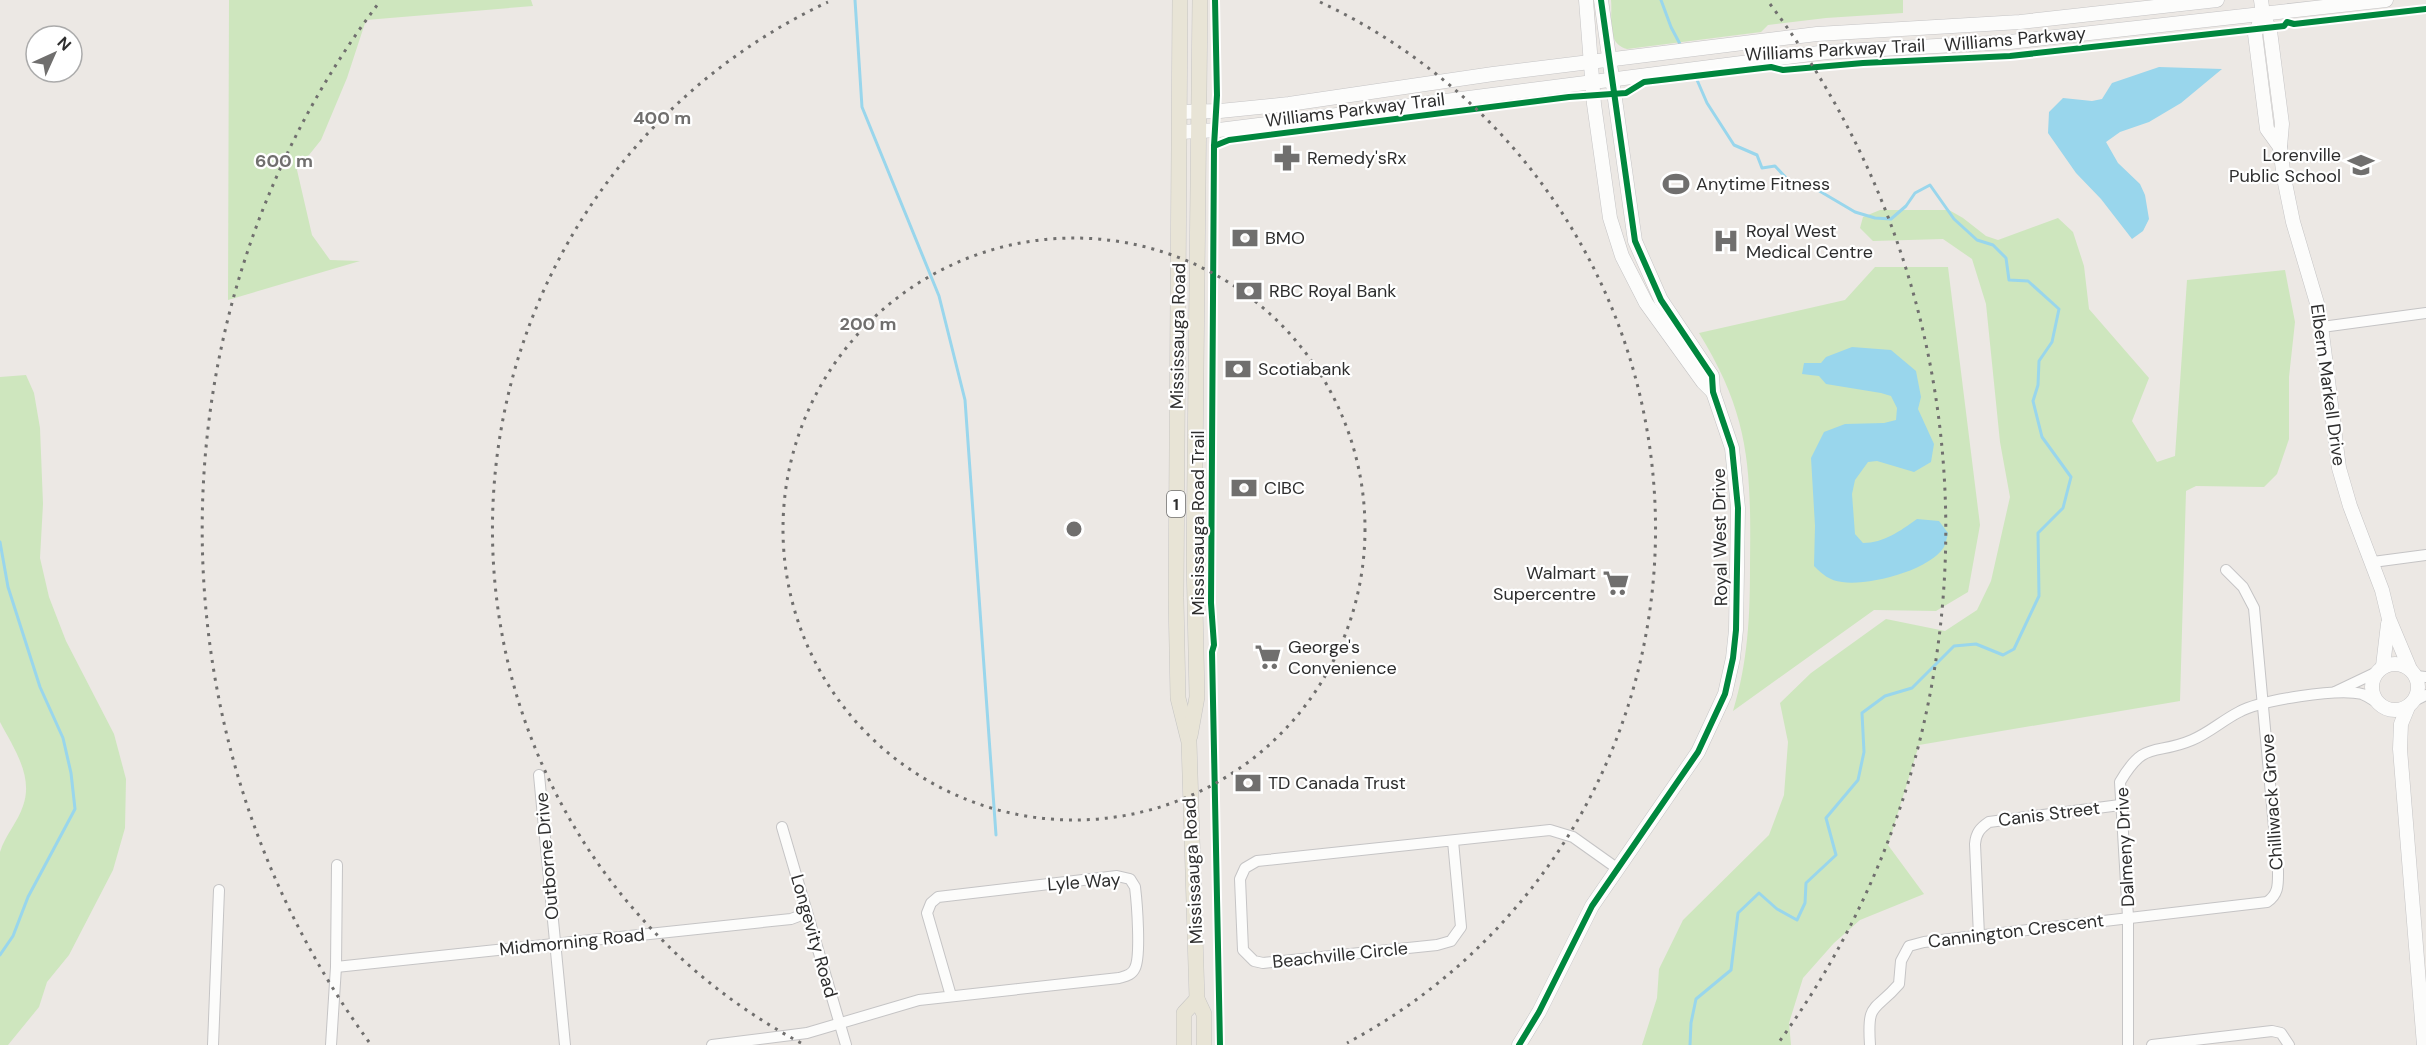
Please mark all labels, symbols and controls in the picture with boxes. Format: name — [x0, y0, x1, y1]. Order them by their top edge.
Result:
street label: Williams Parkway — [1943, 21, 2087, 57]
north arrow — [24, 24, 84, 84]
text: N — [53, 32, 76, 55]
street label: Williams Parkway Trail — [1744, 33, 1926, 67]
street label: Williams Parkway Trail — [1264, 87, 1446, 133]
text: 400 m — [633, 106, 691, 130]
pharmacy icon: Remedy'sRx — [1272, 143, 1302, 173]
place label: Lorenville Public School — [2229, 143, 2341, 188]
place label: Remedy'sRx — [1307, 146, 1407, 170]
text: 600 m — [255, 149, 313, 173]
school or university icon: Lorenville Public School — [2346, 150, 2376, 180]
sports icon: Anytime Fitness — [1661, 169, 1691, 199]
place label: Anytime Fitness — [1696, 172, 1830, 196]
place label: Royal West Medical Centre — [1746, 219, 1873, 264]
bank icon: BMO — [1230, 223, 1260, 253]
place label: BMO — [1265, 226, 1305, 250]
hospital icon: Royal West Medical Centre — [1711, 226, 1741, 256]
street label: Mississauga Road — [1165, 263, 1191, 409]
bank icon: RBC Royal Bank — [1234, 276, 1264, 306]
place label: RBC Royal Bank — [1269, 279, 1396, 303]
street label: Elbern Markell Drive — [2305, 303, 2351, 467]
text: 200 m — [840, 312, 896, 336]
bank icon: Scotiabank — [1223, 354, 1253, 384]
place label: Scotiabank — [1258, 357, 1351, 381]
street label: Mississauga Road Trail — [1186, 430, 1210, 616]
street label: Royal West Drive — [1707, 468, 1733, 606]
bank icon: CIBC — [1229, 473, 1259, 503]
place label: CIBC — [1264, 476, 1305, 500]
road number: 1 — [1167, 491, 1185, 517]
centre of rings — [1064, 519, 1084, 539]
place label: Walmart Supercentre — [1493, 561, 1596, 606]
supermarket icon: Walmart Supercentre — [1601, 568, 1631, 598]
place label: George's Convenience — [1288, 635, 1397, 680]
supermarket icon: George's Convenience — [1253, 642, 1283, 672]
street label: Chilliwack Grove — [2255, 733, 2289, 871]
bank icon: TD Canada Trust — [1233, 768, 1263, 798]
place label: TD Canada Trust — [1268, 771, 1406, 795]
street label: Dalmeny Drive — [2110, 786, 2140, 908]
street label: Outborne Drive — [529, 791, 565, 921]
street label: Canis Street — [1997, 796, 2101, 832]
street label: Mississauga Road — [1177, 797, 1209, 945]
street label: Lyle Way — [1047, 867, 1121, 897]
street label: Longevity Road — [785, 872, 843, 1000]
street label: Cannington Crescent — [1927, 908, 2105, 954]
street label: Midmorning Road — [498, 922, 646, 962]
street label: Beachville Circle — [1271, 936, 1409, 974]

